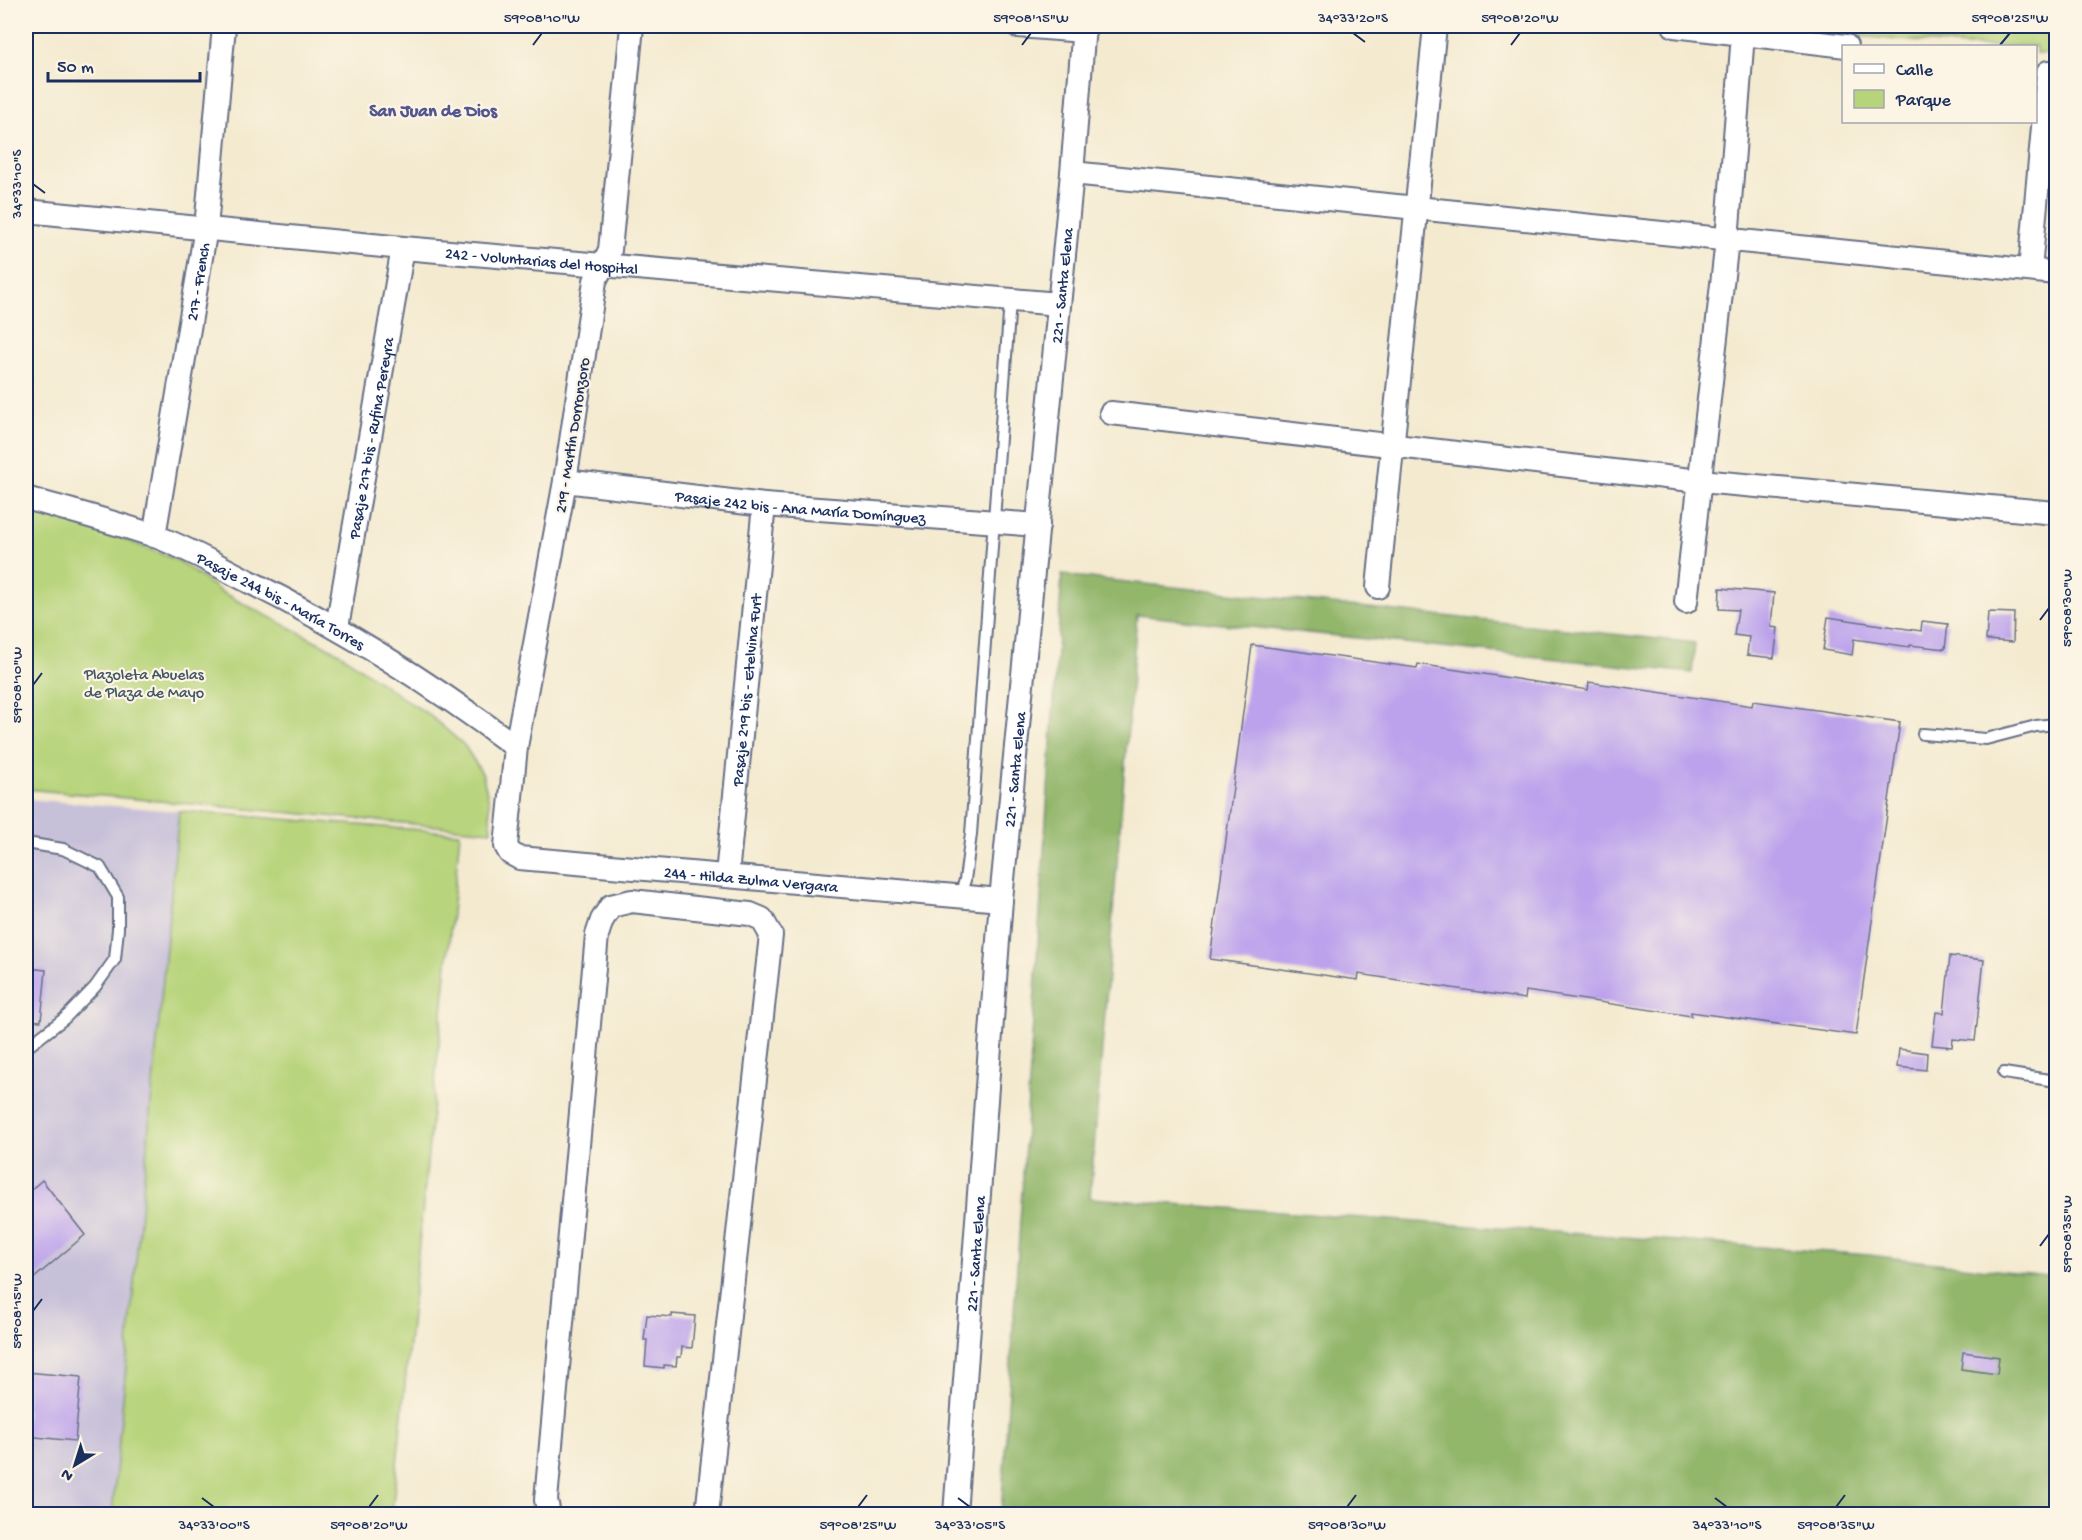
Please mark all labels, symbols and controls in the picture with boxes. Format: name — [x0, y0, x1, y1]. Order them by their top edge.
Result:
text: 59°08'10"W — [504, 10, 580, 28]
text: 59°08'15"W — [993, 10, 1069, 28]
text: 34°33'20"S — [1317, 10, 1388, 28]
text: 59°08'20"W — [1481, 10, 1559, 28]
text: 59°08'25"W — [1972, 10, 2049, 28]
scale bar — [48, 45, 200, 83]
legend — [1842, 45, 2037, 123]
text: 50 m — [57, 58, 94, 79]
text: Calle — [1896, 61, 1934, 82]
text: Parque — [1895, 91, 1952, 112]
district label: San Juan de Dios — [369, 102, 498, 123]
text: 34°33'10"S — [9, 150, 27, 219]
street label: 221 - Santa Elena — [1049, 226, 1080, 345]
street label: 217 - French — [184, 241, 216, 323]
street label: 242 - Voluntarias del Hospital — [444, 246, 639, 281]
street label: Pasaje 217 bis - Rufina Pereyra — [346, 335, 400, 542]
street label: 219 - Martín Dorronzoro — [553, 356, 596, 515]
street label: Pasaje 242 bis - Ana María Domínguez — [673, 488, 927, 530]
street label: Pasaje 244 bis - María Torres — [192, 549, 368, 656]
text: 59°08'30"W — [2059, 569, 2077, 647]
street label: Pasaje 219 bis - Etelvina Furt — [730, 592, 768, 788]
text: 59°08'10"W — [9, 647, 27, 723]
park label: Plazoleta Abuelas de Plaza de Mayo — [83, 667, 205, 704]
street label: 221 - Santa Elena — [1002, 710, 1032, 828]
street label: 244 - Hilda Zulma Vergara — [663, 865, 840, 899]
street label: 221 - Santa Elena — [964, 1194, 992, 1313]
text: 59°08'35"W — [2059, 1195, 2077, 1273]
text: 59°08'15"W — [9, 1273, 27, 1349]
north arrow — [45, 1435, 105, 1495]
text: N — [58, 1463, 78, 1485]
text: 34°33'00"S — [177, 1517, 250, 1535]
text: 59°08'20"W — [330, 1517, 408, 1535]
text: 59°08'25"W — [820, 1517, 897, 1535]
text: 34°33'05"S — [934, 1517, 1005, 1535]
text: 59°08'30"W — [1308, 1517, 1386, 1535]
text: 34°33'10"S — [1692, 1517, 1761, 1535]
text: 59°08'35"W — [1797, 1517, 1875, 1535]

